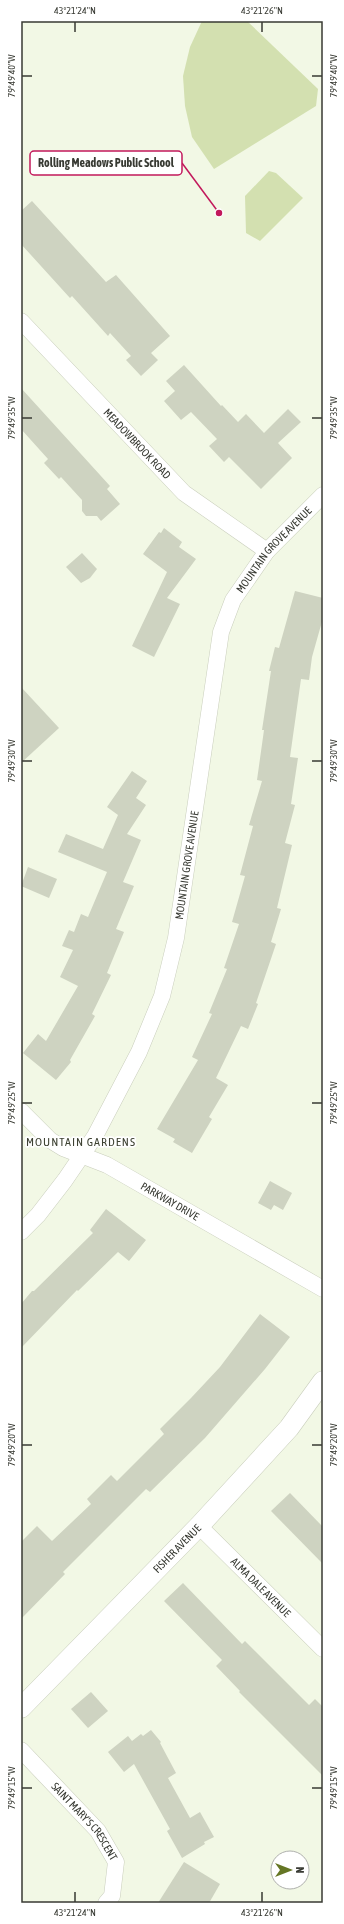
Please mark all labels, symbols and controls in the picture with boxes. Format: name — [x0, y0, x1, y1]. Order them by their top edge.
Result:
text: 43°21'24"N — [54, 5, 96, 16]
text: 43°21'26"N — [241, 5, 283, 16]
text: 79°49'40"W — [6, 54, 17, 98]
text: 79°49'40"W — [328, 54, 339, 98]
callout: Rolling Meadows Public School — [30, 151, 182, 175]
text: Rolling Meadows Public School — [38, 156, 175, 170]
text: 79°49'35"W — [6, 396, 17, 440]
text: 79°49'35"W — [328, 396, 339, 440]
street label: MEADOWBROOK ROAD — [101, 406, 173, 481]
street label: MOUNTAIN GROVE AVENUE — [234, 504, 314, 595]
text: 79°49'30"W — [6, 739, 17, 783]
text: 79°49'30"W — [328, 739, 339, 783]
street label: MOUNTAIN GROVE AVENUE — [173, 810, 201, 920]
text: 79°49'25"W — [6, 1081, 17, 1125]
text: 79°49'25"W — [328, 1081, 339, 1125]
district label: MOUNTAIN GARDENS — [26, 1135, 136, 1149]
street label: PARKWAY DRIVE — [139, 1180, 201, 1223]
text: 79°49'20"W — [6, 1423, 17, 1467]
text: 79°49'20"W — [328, 1423, 339, 1467]
street label: FISHER AVENUE — [151, 1522, 203, 1575]
street label: ALMA DALE AVENUE — [229, 1555, 293, 1620]
text: 79°49'15"W — [6, 1766, 17, 1810]
text: 79°49'15"W — [328, 1766, 339, 1810]
street label: SAINT MARY'S CRESCENT — [49, 1780, 120, 1863]
north arrow — [270, 1850, 310, 1890]
text: N — [294, 1867, 306, 1873]
text: 43°21'24"N — [54, 1907, 96, 1918]
text: 43°21'26"N — [241, 1907, 283, 1918]

